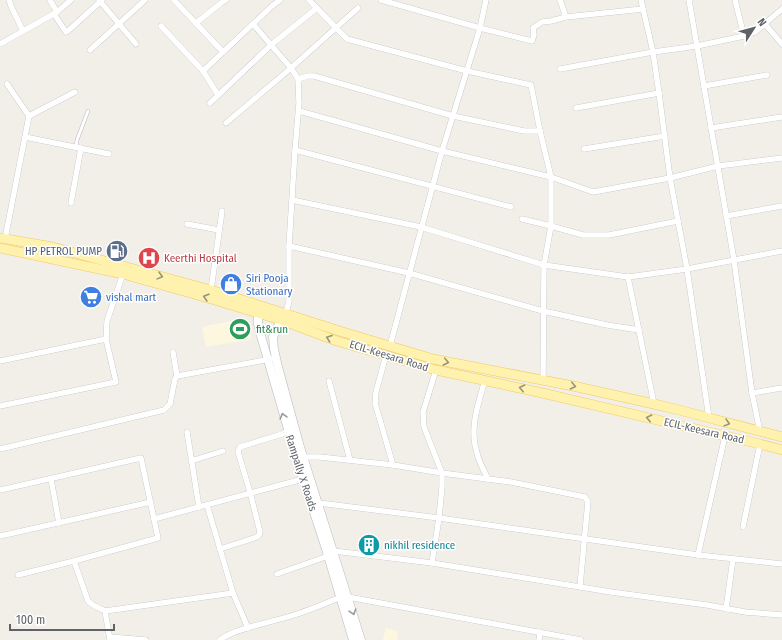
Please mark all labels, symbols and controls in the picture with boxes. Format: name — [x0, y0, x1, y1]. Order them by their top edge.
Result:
north arrow — [734, 8, 774, 48]
text: N — [754, 16, 769, 29]
fuel station icon: HP PETROL PUMP — [104, 238, 130, 264]
place label: HP PETROL PUMP — [25, 245, 102, 258]
hospital icon: Keerthi Hospital — [136, 245, 162, 271]
place label: Keerthi Hospital — [164, 252, 237, 265]
one-way arrow — [157, 271, 164, 280]
shop icon: Siri Pooja Stationary — [218, 271, 244, 297]
place label: Siri Pooja Stationary — [246, 272, 293, 298]
supermarket icon: vishal mart — [78, 284, 104, 310]
place label: vishal mart — [106, 291, 157, 304]
one-way arrow — [202, 293, 209, 302]
sports icon: fit&run — [227, 316, 253, 342]
place label: fit&run — [256, 323, 288, 336]
one-way arrow — [326, 334, 333, 342]
street label: ECIL-Keesara Road — [348, 338, 430, 374]
one-way arrow — [443, 357, 449, 366]
one-way arrow — [570, 382, 577, 390]
one-way arrow — [519, 385, 526, 393]
one-way arrow — [280, 412, 288, 419]
one-way arrow — [646, 414, 652, 422]
street label: ECIL-Keesara Road — [663, 415, 745, 447]
one-way arrow — [723, 418, 730, 427]
street label: Rampally X Roads — [283, 433, 320, 513]
building icon: nikhil residence — [356, 532, 382, 558]
place label: nikhil residence — [384, 539, 455, 552]
scale bar — [10, 606, 114, 632]
one-way arrow — [348, 608, 357, 615]
text: 100 m — [16, 613, 45, 627]

